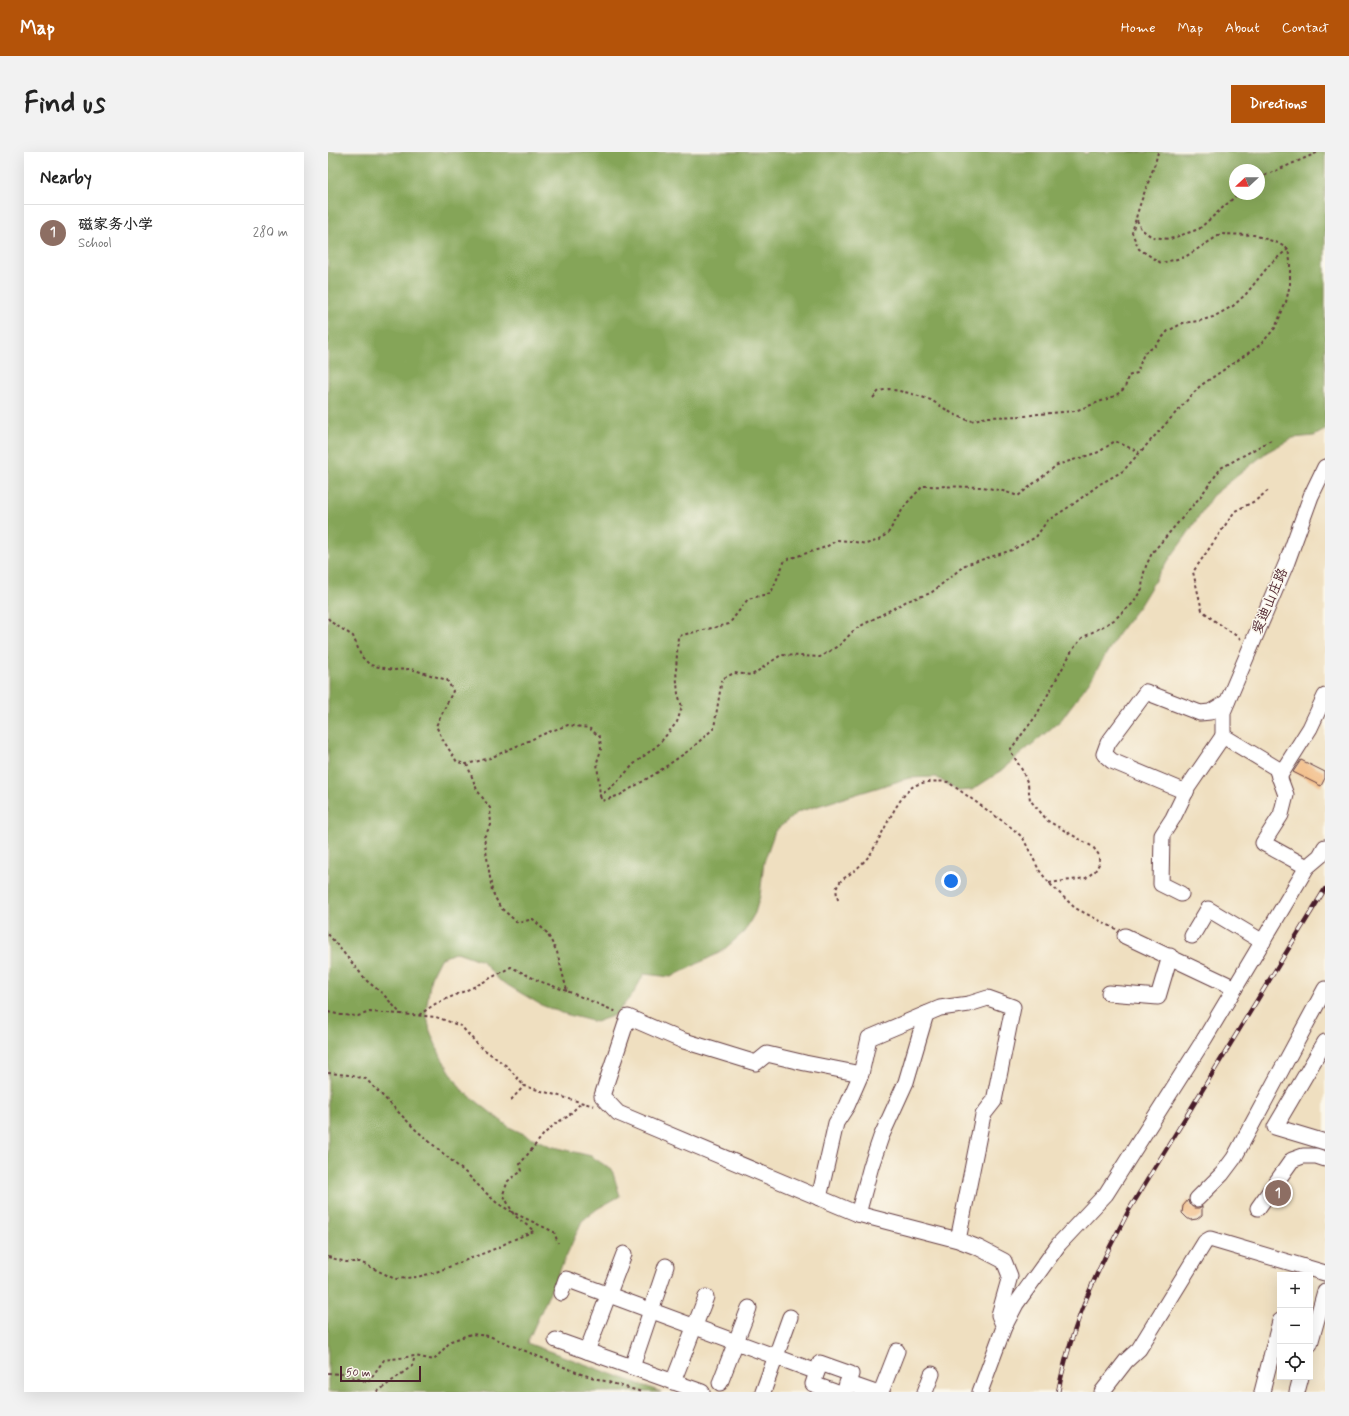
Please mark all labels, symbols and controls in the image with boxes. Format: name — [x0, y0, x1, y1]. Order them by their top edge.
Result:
text: Map — [20, 16, 55, 41]
text: Home — [1121, 19, 1155, 37]
text: Map — [1177, 19, 1203, 37]
text: About — [1225, 19, 1260, 37]
text: Contact — [1282, 19, 1329, 37]
button: Directions — [1231, 85, 1325, 123]
text: Find us — [24, 86, 105, 123]
north arrow — [1229, 164, 1265, 200]
text: Nearby — [40, 167, 92, 189]
text: 磁家务小学 — [78, 215, 153, 235]
text: 1 — [50, 224, 56, 241]
text: 280 m — [253, 224, 288, 241]
text: School — [78, 235, 112, 252]
street label: 爱迪山庄路 — [1248, 565, 1292, 637]
your location — [941, 871, 961, 891]
pin: 1 — [1265, 1178, 1291, 1208]
map controls — [1277, 1272, 1313, 1380]
button: + — [1277, 1272, 1313, 1308]
button: − — [1277, 1308, 1313, 1344]
button: locate — [1277, 1344, 1313, 1380]
scale bar — [340, 1364, 421, 1383]
text: 50 m — [346, 1366, 371, 1380]

